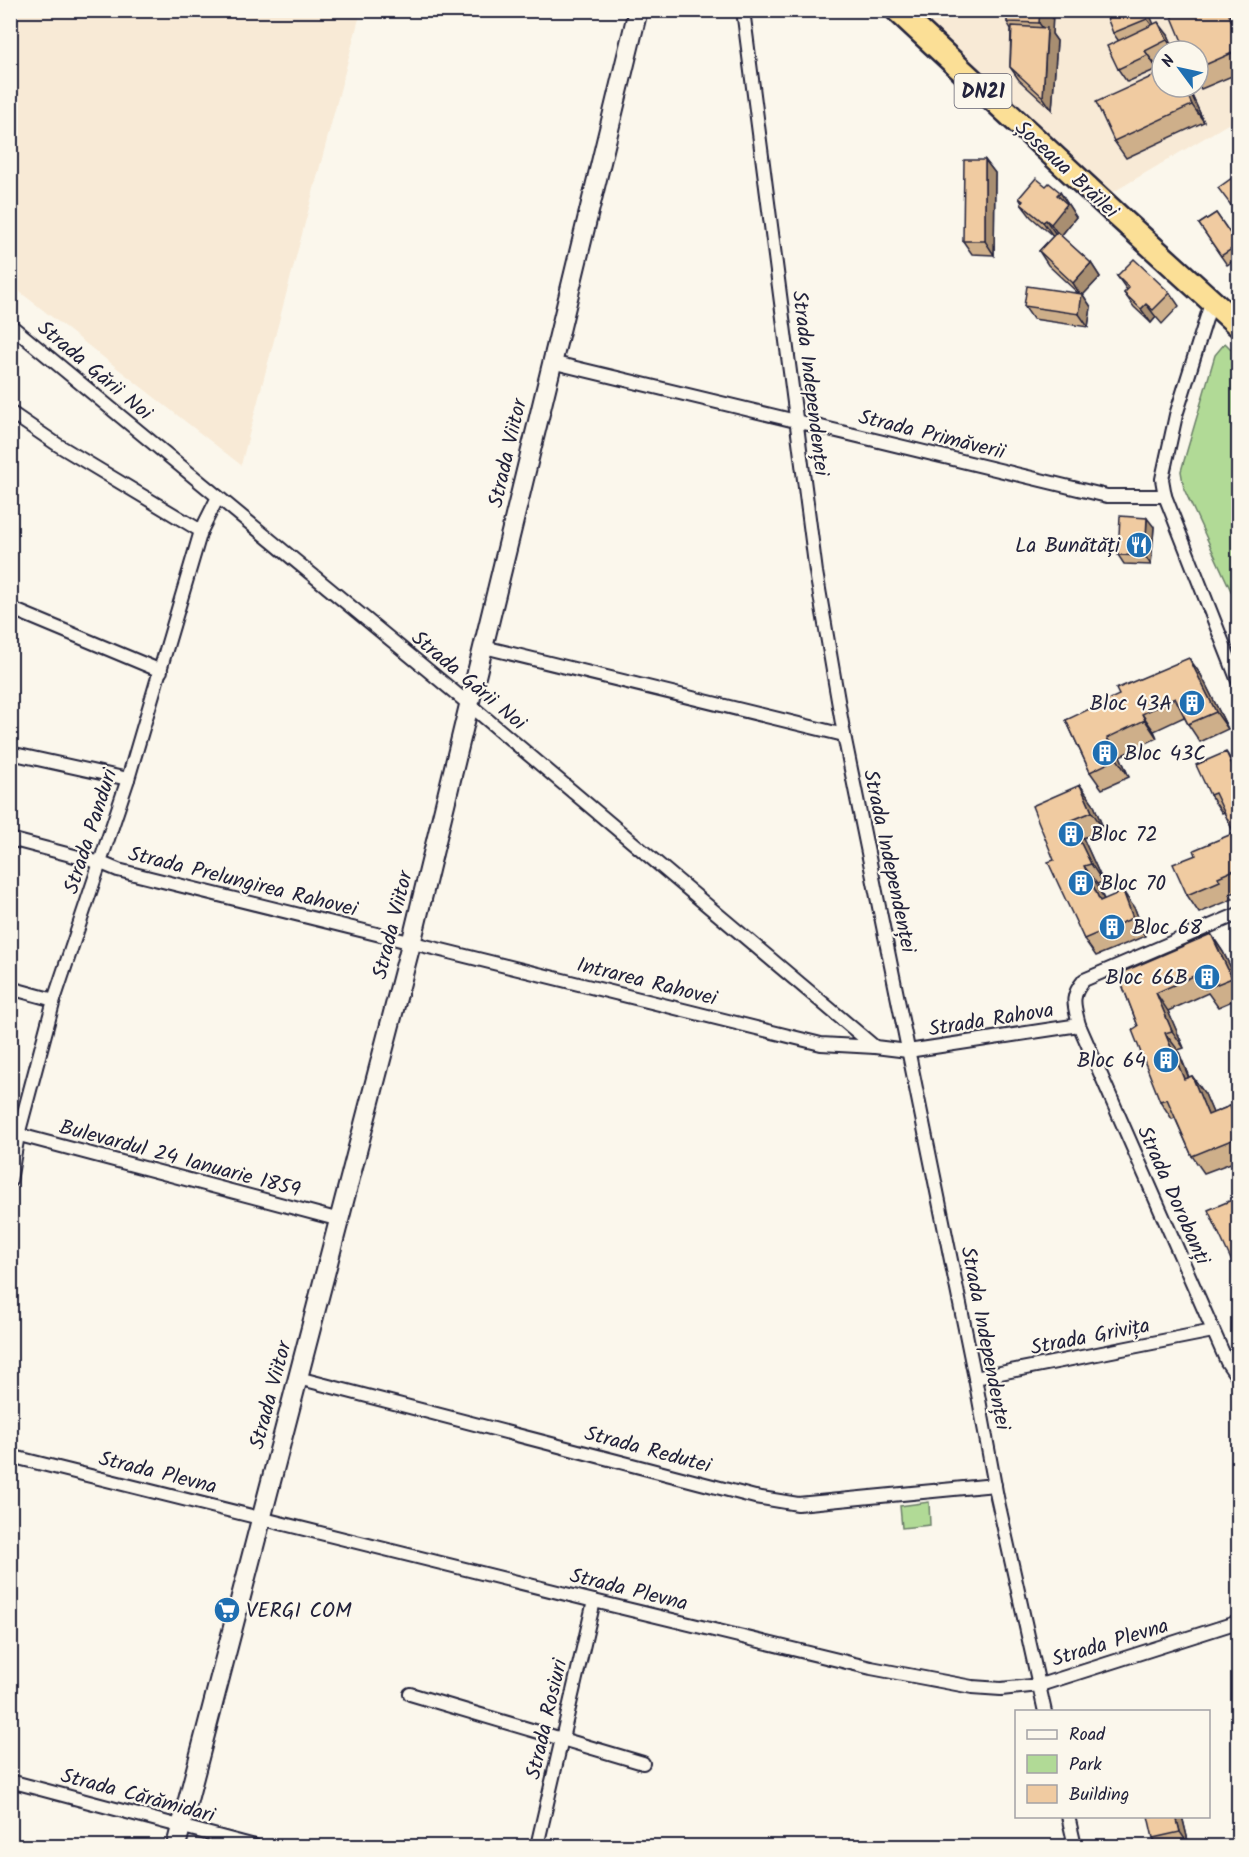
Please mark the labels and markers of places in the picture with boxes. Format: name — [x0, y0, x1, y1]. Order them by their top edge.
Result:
place label: La Bunătăți — [1015, 530, 1121, 563]
restaurant icon: La Bunătăți — [1124, 530, 1154, 560]
place label: Bloc 43A — [1090, 688, 1172, 721]
building icon: Bloc 43A — [1177, 688, 1207, 718]
building icon: Bloc 43C — [1090, 738, 1120, 768]
place label: Bloc 43C — [1124, 738, 1206, 771]
building icon: Bloc 72 — [1056, 819, 1086, 849]
place label: Bloc 72 — [1090, 819, 1158, 852]
building icon: Bloc 70 — [1066, 868, 1096, 898]
place label: Bloc 70 — [1100, 868, 1166, 901]
building icon: Bloc 68 — [1097, 912, 1127, 942]
place label: Bloc 68 — [1132, 912, 1202, 945]
place label: Bloc 66B — [1105, 962, 1188, 995]
building icon: Bloc 66B — [1192, 962, 1222, 992]
place label: Bloc 64 — [1077, 1045, 1146, 1078]
building icon: Bloc 64 — [1151, 1045, 1181, 1075]
supermarket icon: VERGI COM — [212, 1595, 242, 1625]
place label: VERGI COM — [246, 1595, 352, 1628]

